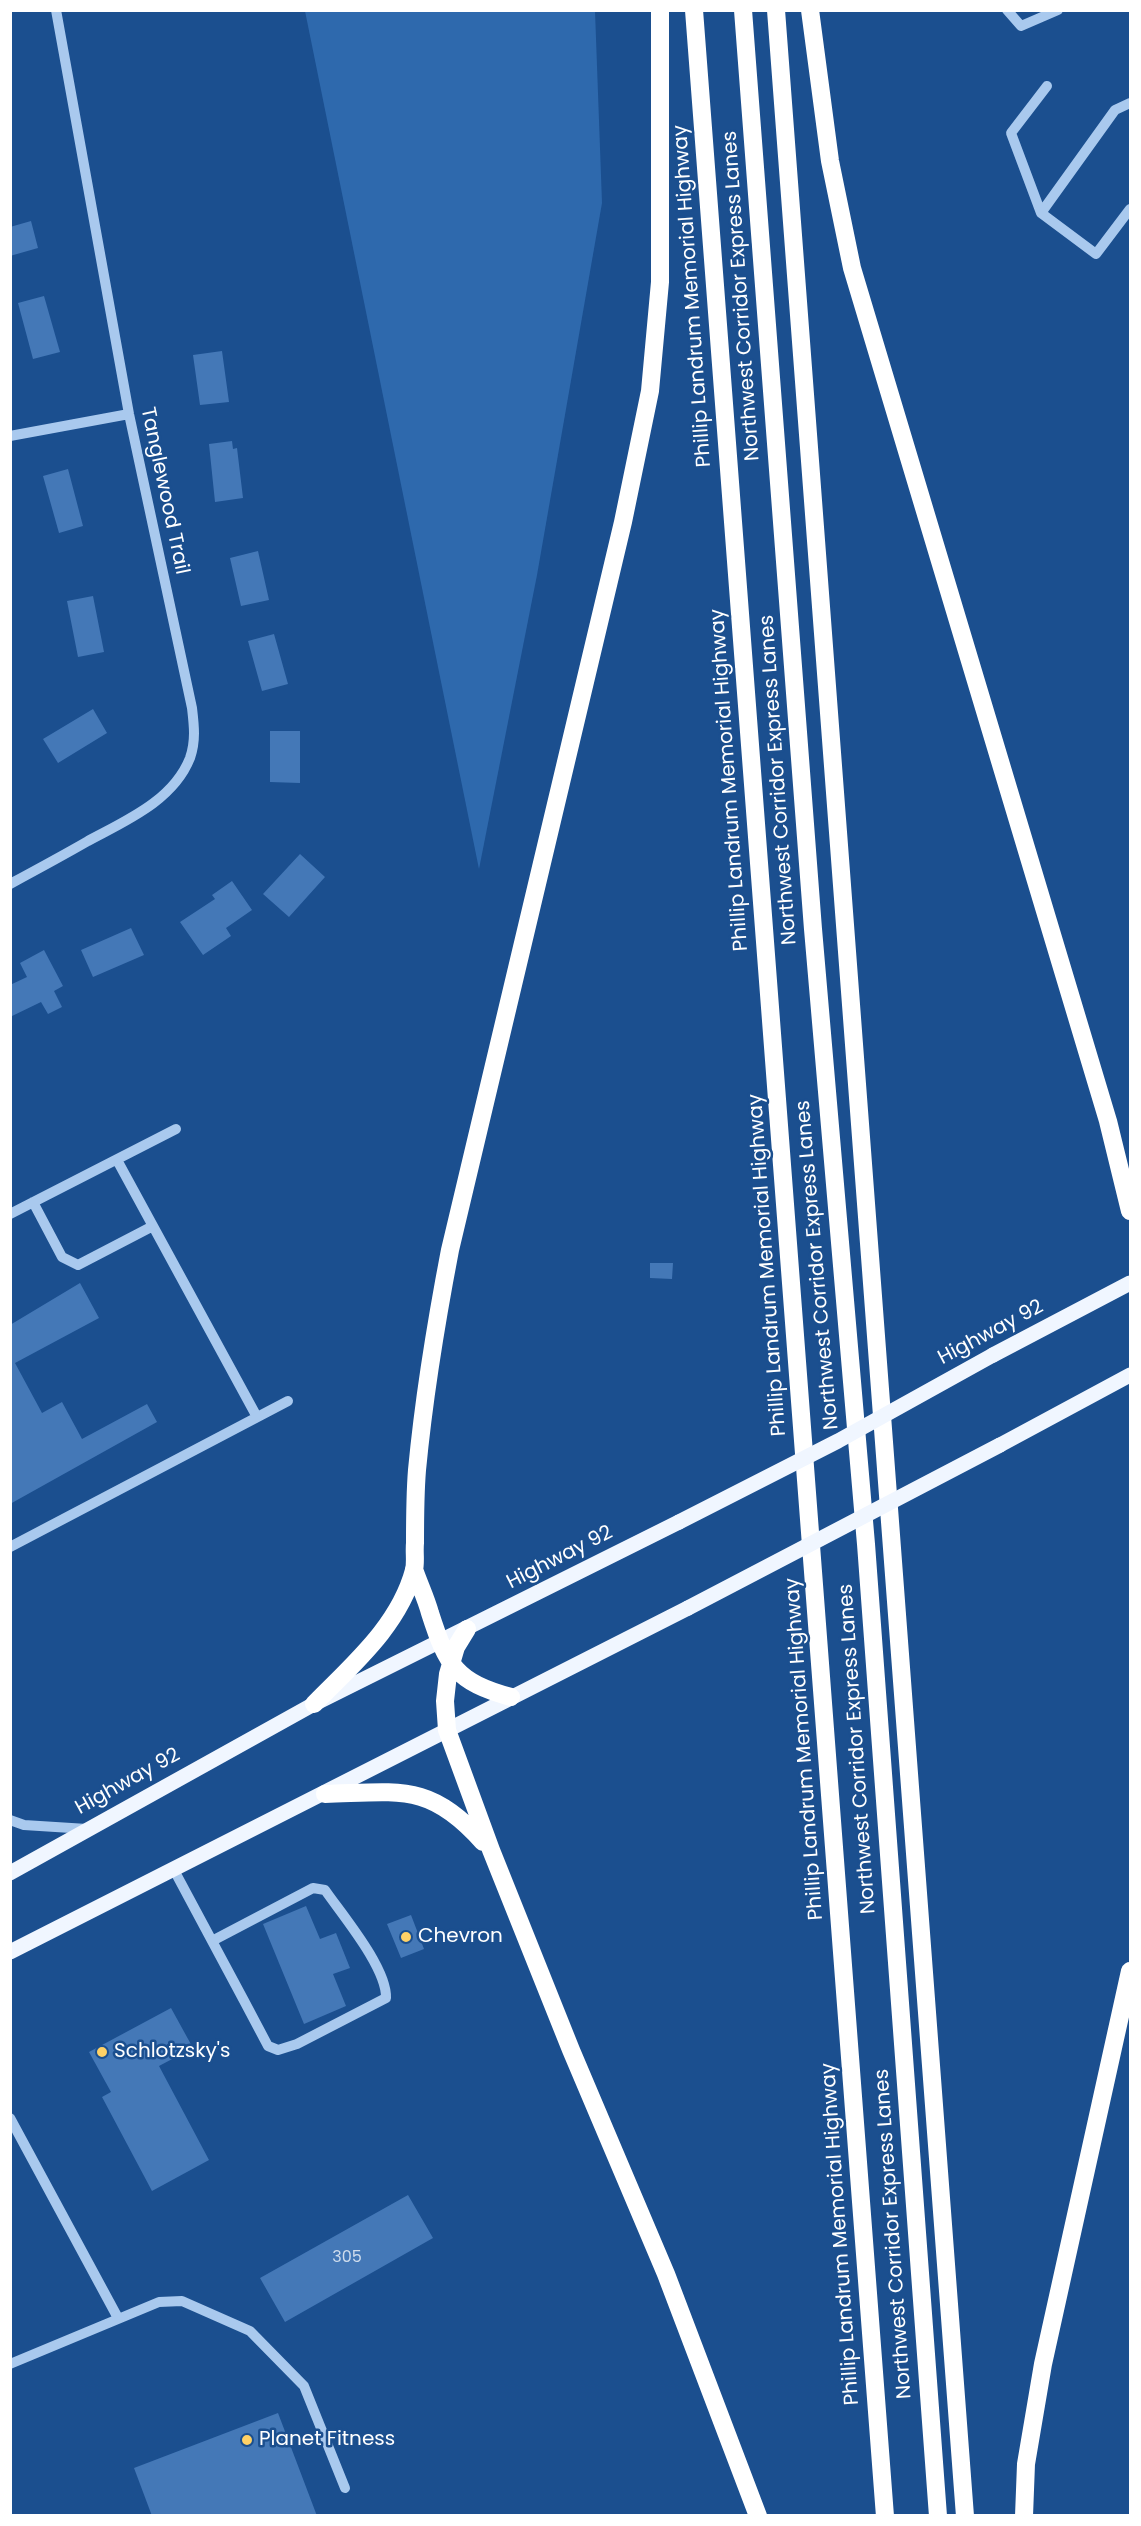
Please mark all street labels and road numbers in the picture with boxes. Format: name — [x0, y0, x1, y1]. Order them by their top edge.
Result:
street label: Phillip Landrum Memorial Highway — [669, 124, 717, 468]
street label: Northwest Corridor Express Lanes — [718, 130, 766, 462]
street label: Tanglewood Trail — [135, 405, 193, 577]
street label: Phillip Landrum Memorial Highway — [706, 608, 754, 952]
street label: Northwest Corridor Express Lanes — [755, 614, 803, 946]
street label: Phillip Landrum Memorial Highway — [744, 1093, 792, 1437]
street label: Northwest Corridor Express Lanes — [792, 1099, 844, 1431]
street label: Highway 92 — [934, 1295, 1048, 1371]
street label: Highway 92 — [503, 1521, 617, 1595]
street label: Phillip Landrum Memorial Highway — [781, 1577, 829, 1921]
street label: Northwest Corridor Express Lanes — [834, 1583, 882, 1915]
street label: Highway 92 — [72, 1743, 184, 1821]
street label: Phillip Landrum Memorial Highway — [817, 2062, 865, 2406]
street label: Northwest Corridor Express Lanes — [870, 2068, 918, 2400]

